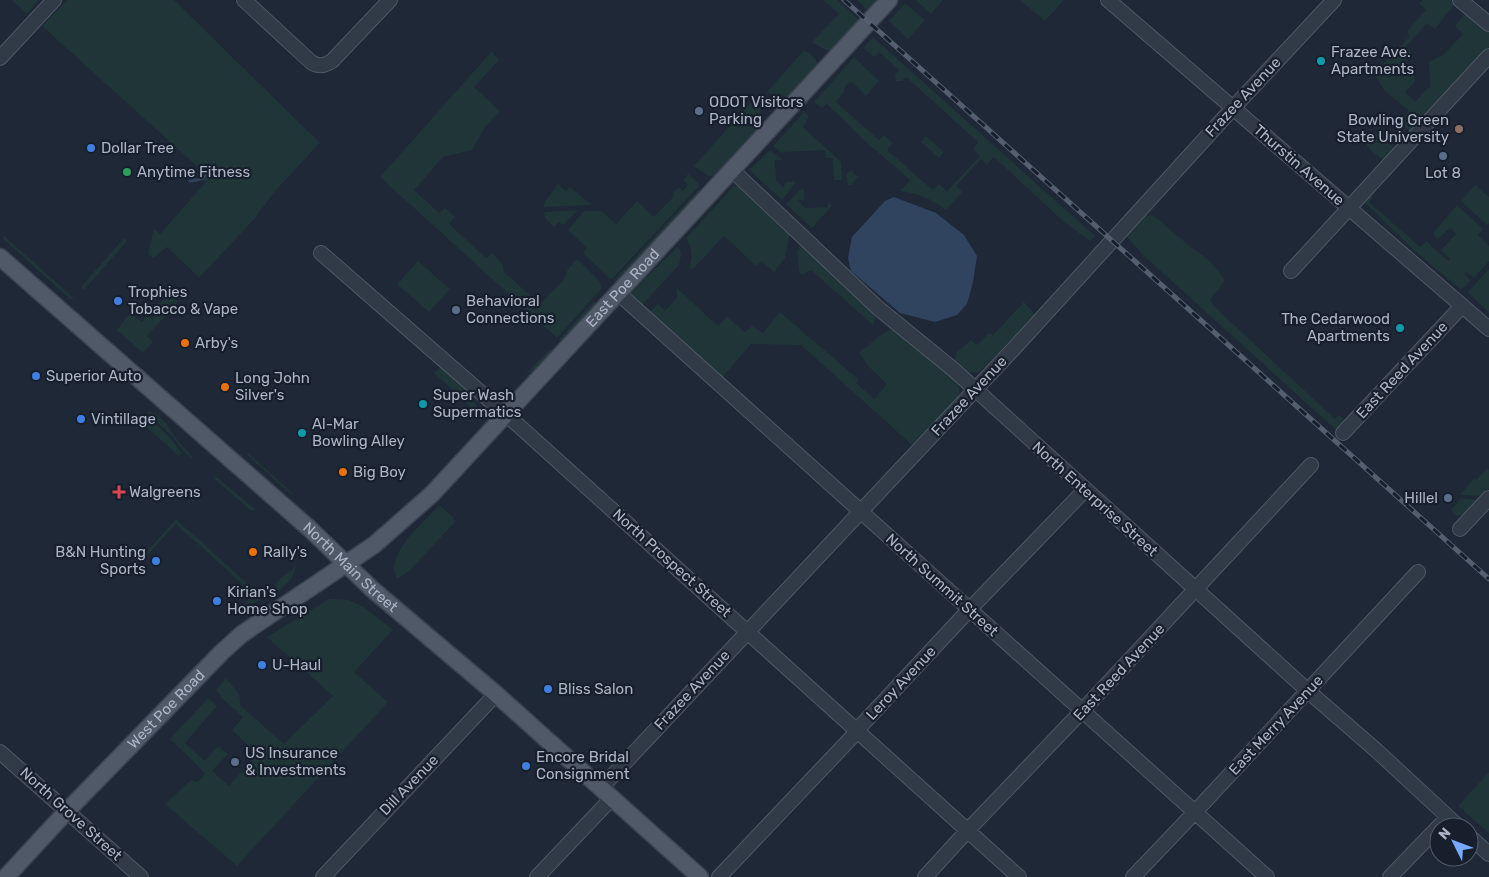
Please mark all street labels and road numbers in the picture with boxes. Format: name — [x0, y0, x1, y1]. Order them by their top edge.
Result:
street label: Frazee Avenue — [1201, 53, 1285, 141]
street label: Thurstin Avenue — [1250, 121, 1348, 209]
street label: East Poe Road — [582, 245, 663, 331]
street label: East Reed Avenue — [1353, 318, 1451, 422]
street label: Frazee Avenue — [927, 352, 1011, 440]
street label: North Enterprise Street — [1028, 438, 1162, 560]
street label: North Prospect Street — [609, 505, 735, 621]
street label: North Main Street — [299, 518, 402, 616]
street label: North Summit Street — [882, 530, 1002, 640]
street label: East Reed Avenue — [1070, 620, 1168, 724]
street label: Leroy Avenue — [862, 642, 940, 724]
street label: Frazee Avenue — [650, 646, 734, 734]
street label: West Poe Road — [124, 666, 209, 752]
street label: East Merry Avenue — [1225, 671, 1327, 779]
street label: Dill Avenue — [376, 751, 442, 819]
street label: North Grove Street — [16, 763, 126, 865]

